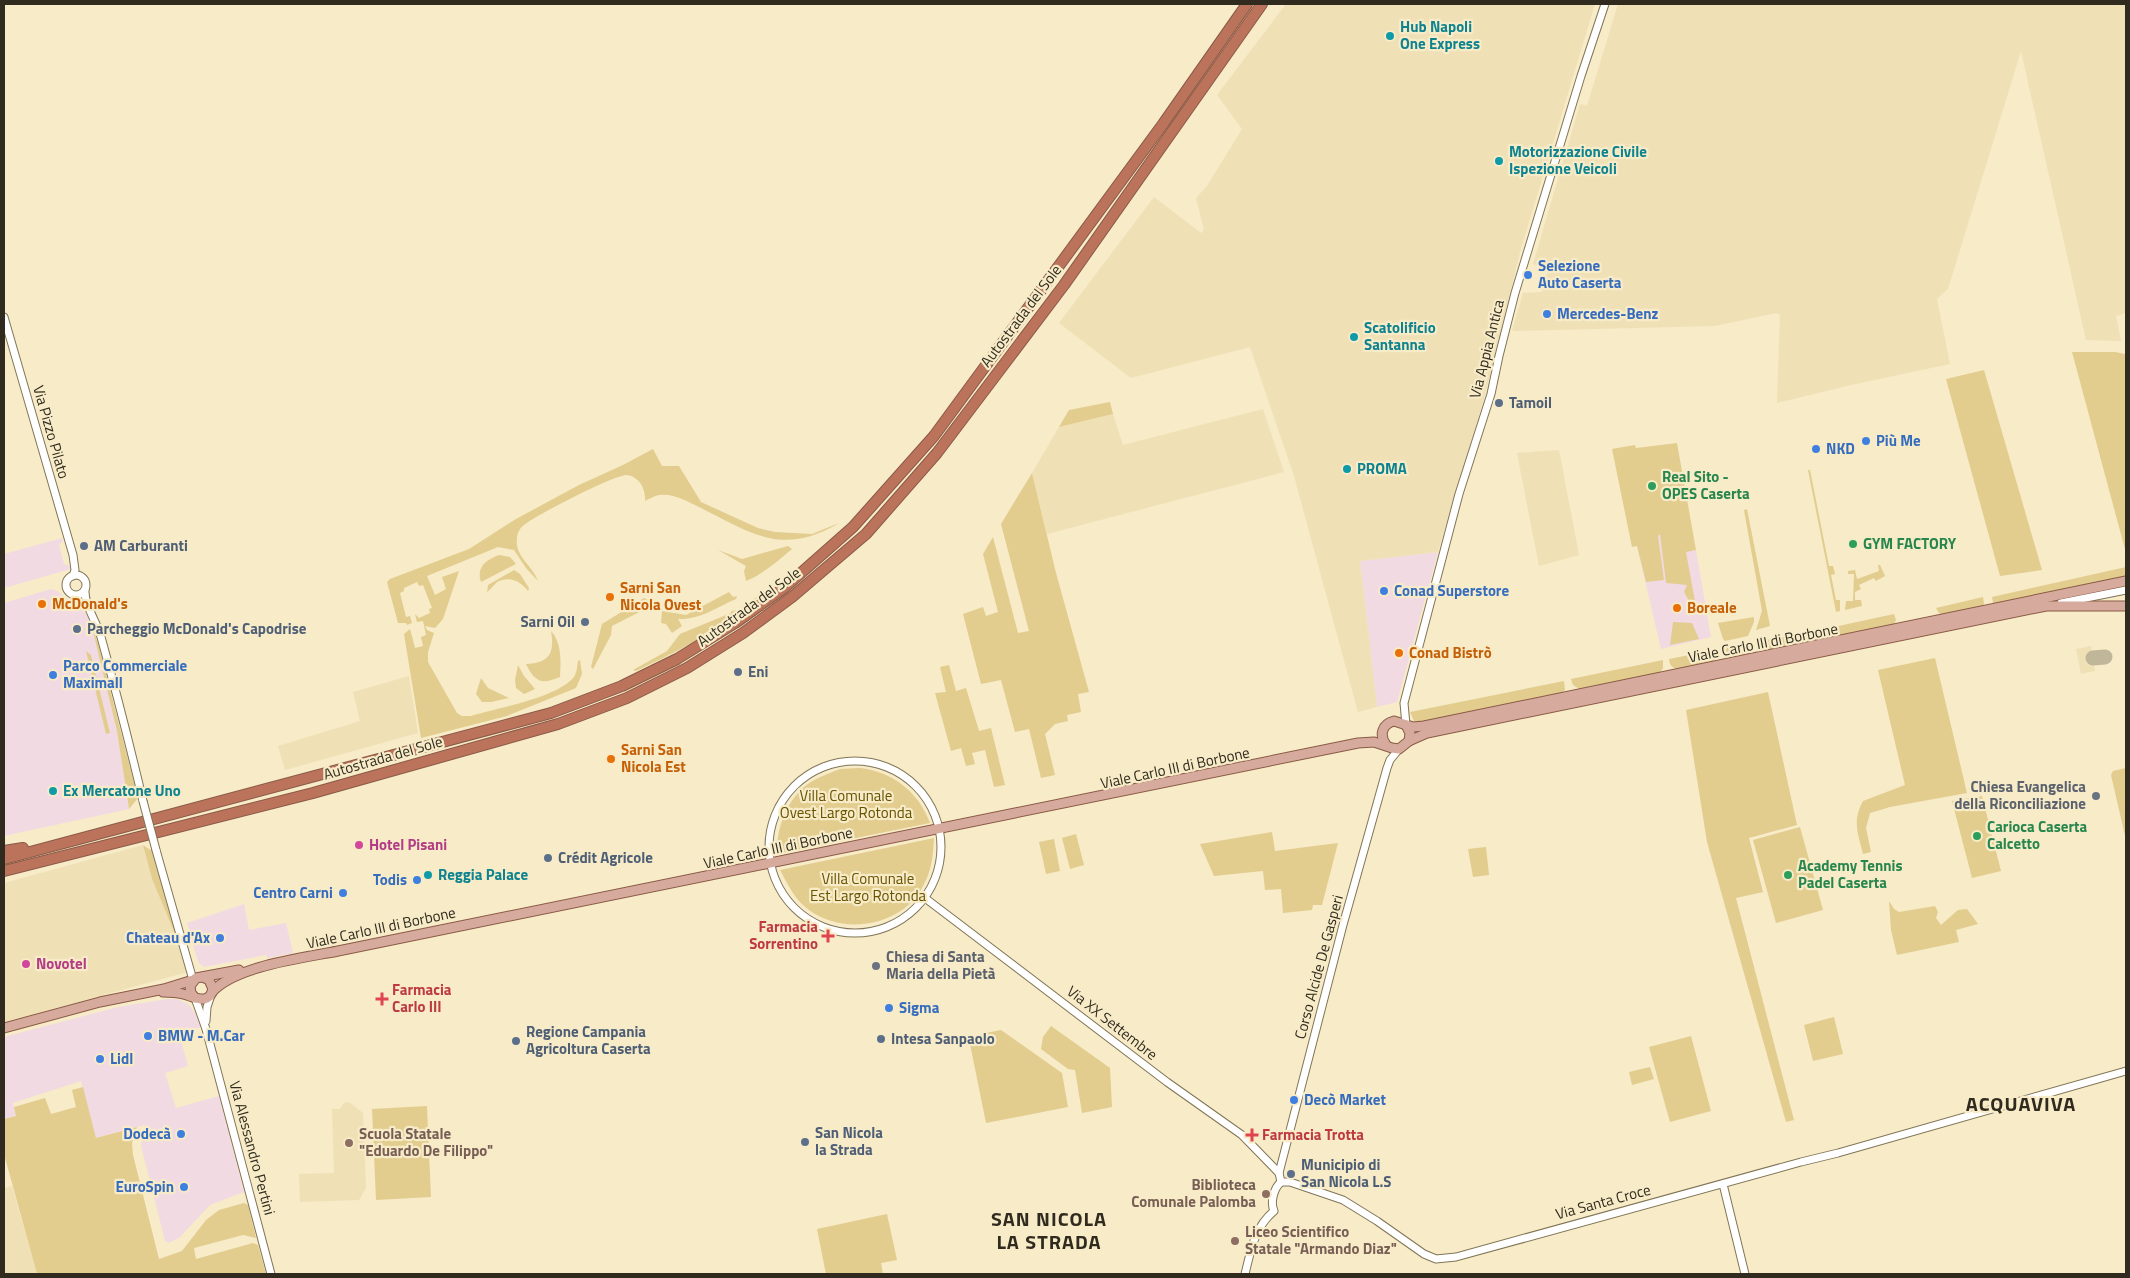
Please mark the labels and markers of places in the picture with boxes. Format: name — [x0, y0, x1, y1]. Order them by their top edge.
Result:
place label: Hub Napoli One Express — [1400, 15, 1480, 55]
marker: Hub Napoli One Express — [1384, 30, 1396, 42]
place label: Motorizzazione Civile Ispezione Veicoli — [1509, 140, 1647, 180]
marker: Motorizzazione Civile Ispezione Veicoli — [1493, 155, 1505, 167]
place label: Selezione Auto Caserta — [1538, 254, 1622, 294]
marker: Selezione Auto Caserta — [1522, 269, 1534, 281]
place label: Mercedes-Benz — [1557, 302, 1658, 325]
marker: Mercedes-Benz — [1541, 308, 1553, 320]
place label: Scatolificio Santanna — [1364, 316, 1436, 356]
marker: Scatolificio Santanna — [1348, 331, 1360, 343]
place label: Tamoil — [1509, 391, 1552, 414]
marker: Tamoil — [1493, 397, 1505, 409]
place label: Più Me — [1876, 429, 1921, 452]
marker: Più Me — [1860, 435, 1872, 447]
place label: NKD — [1826, 437, 1855, 460]
marker: NKD — [1810, 443, 1822, 455]
place label: PROMA — [1357, 457, 1407, 480]
marker: PROMA — [1341, 463, 1353, 475]
place label: Real Sito - OPES Caserta — [1662, 465, 1750, 505]
marker: Real Sito - OPES Caserta — [1646, 480, 1658, 492]
place label: GYM FACTORY — [1863, 532, 1957, 555]
place label: AM Carburanti — [94, 534, 188, 557]
marker: GYM FACTORY — [1847, 538, 1859, 550]
marker: AM Carburanti — [78, 540, 90, 552]
place label: Sarni San Nicola Ovest — [620, 576, 702, 616]
place label: Conad Superstore — [1394, 579, 1509, 602]
marker: Conad Superstore — [1378, 585, 1390, 597]
marker: Sarni San Nicola Ovest — [604, 591, 616, 603]
place label: McDonald's — [52, 592, 128, 615]
place label: Boreale — [1687, 596, 1737, 619]
marker: McDonald's — [36, 598, 48, 610]
marker: Boreale — [1671, 602, 1683, 614]
place label: Sarni Oil — [520, 610, 575, 633]
marker: Sarni Oil — [579, 616, 591, 628]
place label: Parcheggio McDonald's Capodrise — [87, 617, 307, 640]
marker: Parcheggio McDonald's Capodrise — [71, 623, 83, 635]
place label: Conad Bistrò — [1409, 641, 1492, 664]
marker: Conad Bistrò — [1393, 647, 1405, 659]
place label: Parco Commerciale Maximall — [63, 654, 188, 694]
place label: Eni — [748, 660, 768, 683]
marker: Eni — [732, 666, 744, 678]
marker: Parco Commerciale Maximall — [47, 669, 59, 681]
place label: Sarni San Nicola Est — [621, 738, 686, 778]
marker: Sarni San Nicola Est — [605, 753, 617, 765]
place label: Chiesa Evangelica della Riconciliazione — [1954, 775, 2086, 815]
place label: Ex Mercatone Uno — [63, 779, 181, 802]
marker: Ex Mercatone Uno — [47, 785, 59, 797]
marker: Chiesa Evangelica della Riconciliazione — [2090, 790, 2102, 802]
place label: Carioca Caserta Calcetto — [1987, 815, 2087, 855]
marker: Carioca Caserta Calcetto — [1971, 830, 1983, 842]
place label: Hotel Pisani — [369, 833, 447, 856]
marker: Hotel Pisani — [353, 839, 365, 851]
place label: Crédit Agricole — [558, 846, 653, 869]
marker: Crédit Agricole — [542, 852, 554, 864]
place label: Academy Tennis Padel Caserta — [1798, 854, 1903, 894]
place label: Reggia Palace — [438, 863, 528, 886]
place label: Todis — [373, 868, 407, 891]
marker: Reggia Palace — [422, 869, 434, 881]
marker: Academy Tennis Padel Caserta — [1782, 869, 1794, 881]
marker: Todis — [411, 874, 423, 886]
place label: Centro Carni — [253, 881, 333, 904]
marker: Centro Carni — [337, 887, 349, 899]
place label: Farmacia Sorrentino — [749, 915, 818, 955]
place label: Chateau d'Ax — [126, 926, 210, 949]
marker: Farmacia Sorrentino — [822, 930, 834, 942]
marker: Chateau d'Ax — [214, 932, 226, 944]
place label: Chiesa di Santa Maria della Pietà — [886, 945, 996, 985]
place label: Novotel — [36, 952, 87, 975]
marker: Novotel — [20, 958, 32, 970]
marker: Chiesa di Santa Maria della Pietà — [870, 960, 882, 972]
place label: Farmacia Carlo III — [392, 978, 452, 1018]
marker: Farmacia Carlo III — [376, 993, 388, 1005]
place label: Sigma — [899, 996, 940, 1019]
marker: Sigma — [883, 1002, 895, 1014]
place label: Regione Campania Agricoltura Caserta — [526, 1020, 651, 1060]
place label: BMW - M.Car — [158, 1024, 245, 1047]
place label: Intesa Sanpaolo — [891, 1027, 995, 1050]
marker: BMW - M.Car — [142, 1030, 154, 1042]
marker: Intesa Sanpaolo — [875, 1033, 887, 1045]
marker: Regione Campania Agricoltura Caserta — [510, 1035, 522, 1047]
place label: Lidl — [110, 1047, 133, 1070]
marker: Lidl — [94, 1053, 106, 1065]
place label: Decò Market — [1304, 1088, 1386, 1111]
marker: Decò Market — [1288, 1094, 1300, 1106]
place label: San Nicola la Strada — [815, 1121, 883, 1161]
place label: Dodecà — [123, 1122, 171, 1145]
place label: Scuola Statale "Eduardo De Filippo" — [359, 1122, 493, 1162]
place label: Farmacia Trotta — [1262, 1123, 1364, 1146]
marker: Dodecà — [175, 1128, 187, 1140]
marker: Farmacia Trotta — [1246, 1129, 1258, 1141]
marker: San Nicola la Strada — [799, 1136, 811, 1148]
marker: Scuola Statale "Eduardo De Filippo" — [343, 1137, 355, 1149]
place label: Municipio di San Nicola L.S — [1301, 1153, 1391, 1193]
marker: Municipio di San Nicola L.S — [1285, 1168, 1297, 1180]
place label: Biblioteca Comunale Palomba — [1131, 1173, 1256, 1213]
place label: EuroSpin — [115, 1175, 174, 1198]
marker: EuroSpin — [178, 1181, 190, 1193]
marker: Biblioteca Comunale Palomba — [1260, 1188, 1272, 1200]
place label: Liceo Scientifico Statale "Armando Diaz" — [1245, 1220, 1397, 1260]
marker: Liceo Scientifico Statale "Armando Diaz" — [1229, 1235, 1241, 1247]

